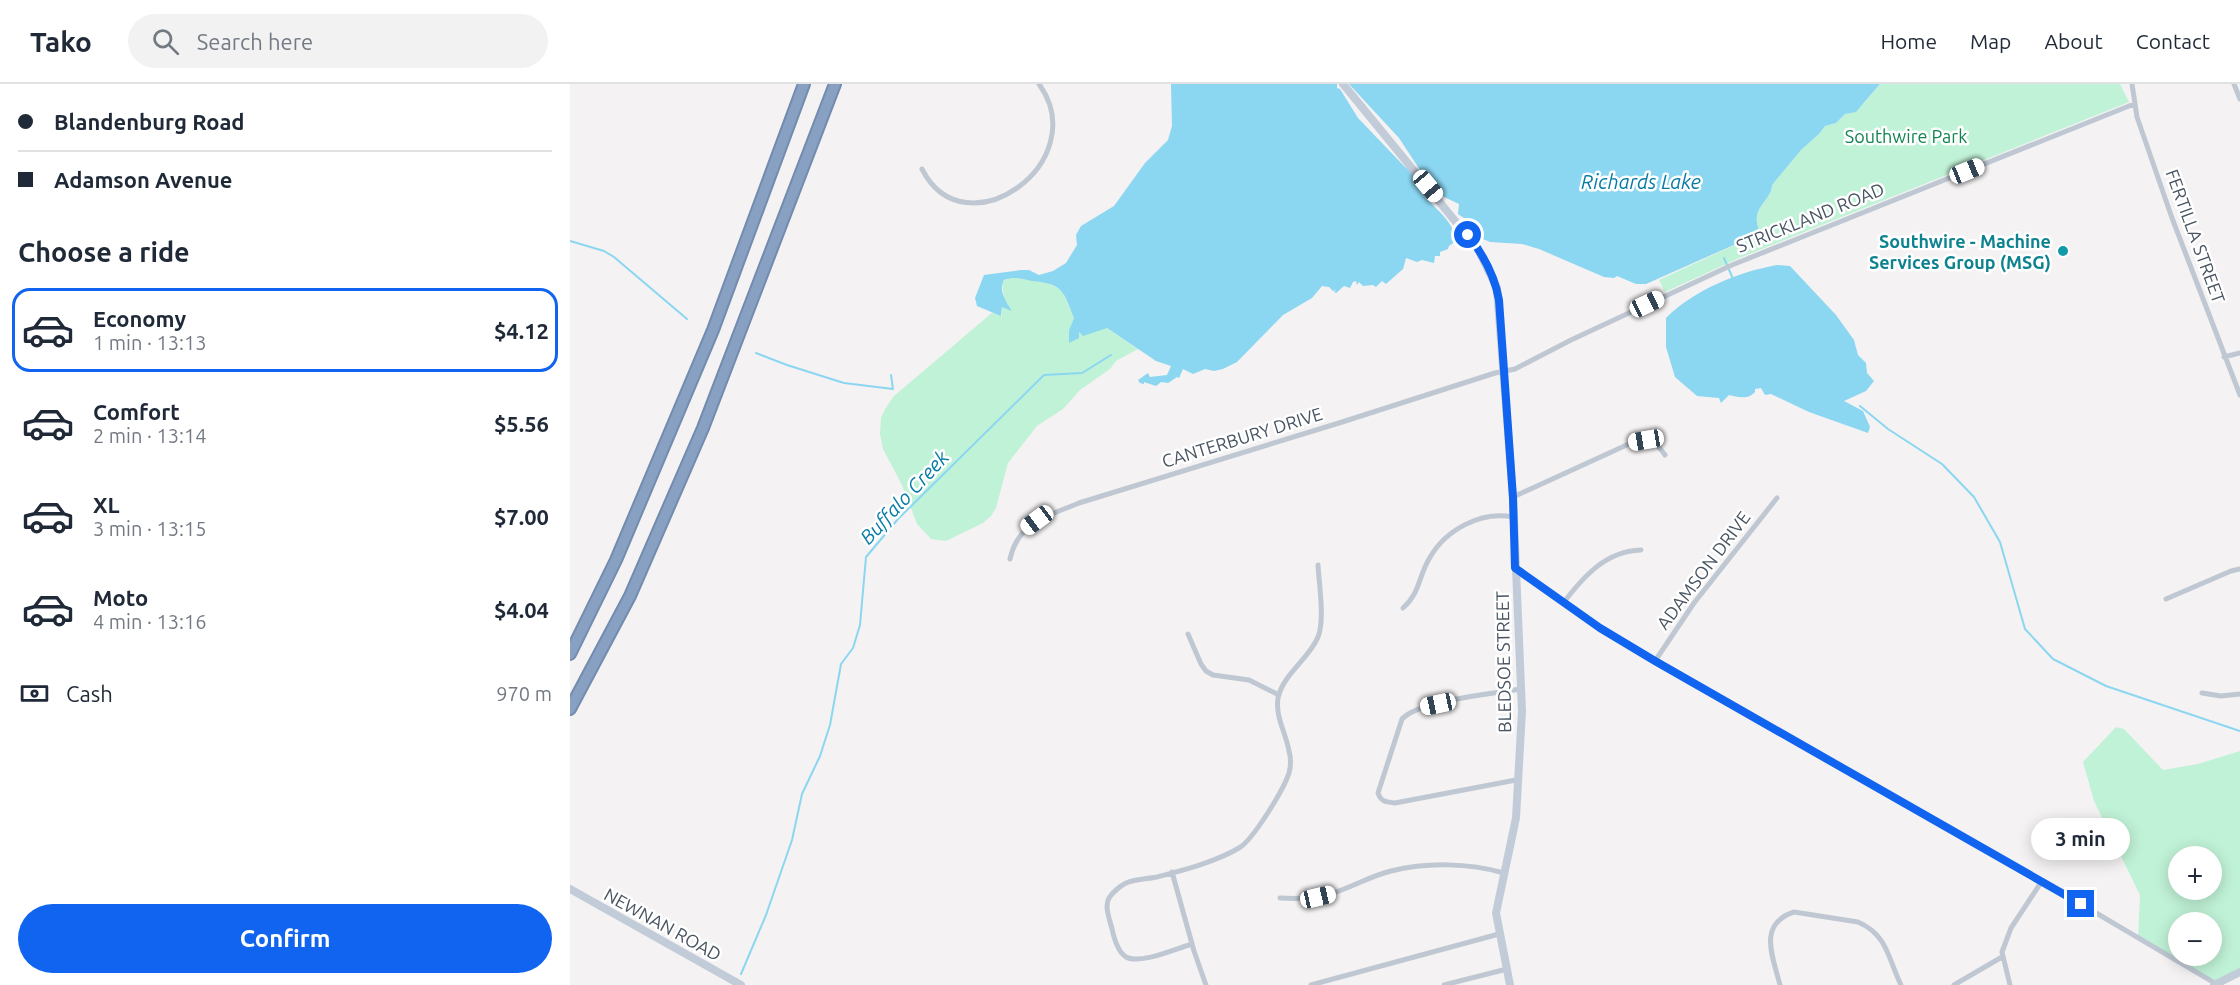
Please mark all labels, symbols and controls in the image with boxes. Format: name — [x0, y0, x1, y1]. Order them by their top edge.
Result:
search box — [128, 14, 548, 68]
icon: search — [149, 25, 182, 58]
text: Tako — [30, 26, 92, 57]
text: Search here — [197, 29, 313, 54]
text: Home — [1880, 29, 1937, 53]
text: Map — [1970, 29, 2011, 53]
text: About — [2044, 29, 2103, 53]
text: Contact — [2136, 29, 2210, 53]
text: Blandenburg Road — [54, 109, 245, 134]
park label: Southwire Park — [1845, 126, 1967, 146]
car — [1947, 156, 1987, 186]
car — [1410, 166, 1446, 206]
street label: FERTILLA STREET — [2163, 166, 2229, 306]
text: Adamson Avenue — [54, 167, 233, 192]
water label: Richards Lake — [1581, 170, 1701, 193]
street label: STRICKLAND ROAD — [1733, 178, 1887, 256]
route start — [1454, 221, 1481, 248]
place label: Southwire - Machine Services Group (MSG) — [1869, 231, 2051, 273]
text: Choose a ride — [18, 237, 190, 267]
marker: Southwire - Machine Services Group (MSG) — [2056, 244, 2070, 258]
car — [1627, 288, 1667, 320]
icon: car — [21, 303, 75, 357]
text: Economy — [93, 306, 186, 331]
text: $4.12 — [494, 318, 549, 343]
text: 1 min · 13:13 — [93, 331, 207, 354]
icon: car — [21, 396, 75, 450]
text: Comfort — [93, 399, 180, 424]
street label: CANTERBURY DRIVE — [1159, 403, 1325, 471]
text: $5.56 — [494, 411, 549, 436]
text: 2 min · 13:14 — [93, 424, 207, 447]
car — [1627, 428, 1665, 452]
water label: Buffalo Creek — [855, 445, 954, 549]
icon: car — [21, 489, 75, 543]
text: XL — [93, 492, 120, 517]
car — [1017, 502, 1057, 538]
text: $7.00 — [494, 504, 549, 529]
street label: ADAMSON DRIVE — [1652, 507, 1754, 633]
text: 3 min · 13:15 — [93, 517, 207, 540]
icon: car — [21, 582, 75, 636]
text: Moto — [93, 585, 148, 610]
street label: BLEDSOE STREET — [1492, 591, 1514, 733]
text: $4.04 — [494, 597, 549, 622]
text: 4 min · 13:16 — [93, 610, 207, 633]
icon: cash — [18, 677, 51, 710]
text: Cash — [66, 681, 113, 706]
text: 970 m — [496, 682, 552, 705]
car — [1419, 691, 1457, 717]
callout: 3 min — [2032, 817, 2131, 859]
text: 3 min — [2055, 827, 2106, 850]
map controls — [2168, 846, 2222, 966]
button: + — [2168, 846, 2222, 900]
street label: NEWNAN ROAD — [601, 884, 725, 964]
car — [1298, 884, 1338, 910]
route end — [2067, 890, 2094, 917]
button: Confirm — [18, 904, 552, 973]
button: − — [2168, 912, 2222, 966]

